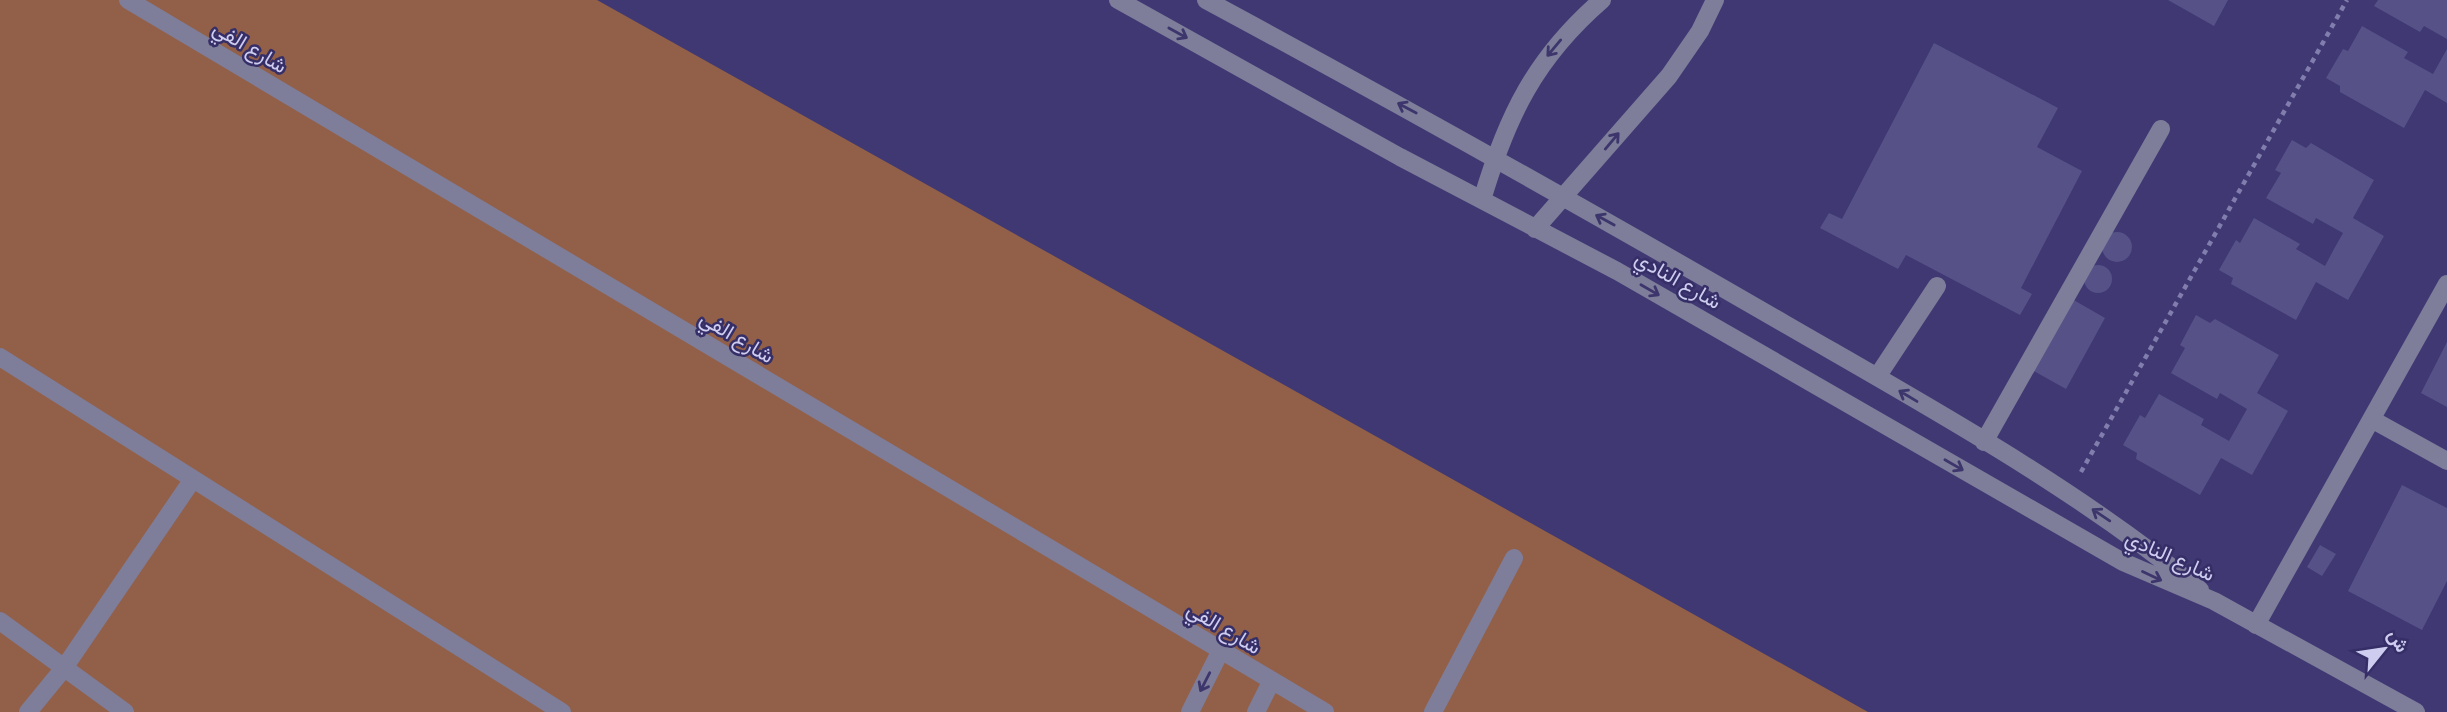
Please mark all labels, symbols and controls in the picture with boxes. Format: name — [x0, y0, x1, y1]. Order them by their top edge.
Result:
street label: شارع الفي — [206, 11, 294, 83]
one-way arrow — [1167, 26, 1187, 40]
one-way arrow — [1546, 38, 1562, 56]
one-way arrow — [1397, 101, 1418, 114]
one-way arrow — [1604, 132, 1620, 150]
one-way arrow — [1595, 213, 1616, 226]
street label: شارع النادي — [1628, 241, 1728, 319]
one-way arrow — [1640, 283, 1660, 297]
street label: شارع الفي — [693, 301, 781, 373]
one-way arrow — [1898, 388, 1918, 402]
one-way arrow — [1943, 458, 1963, 472]
one-way arrow — [2092, 508, 2112, 522]
street label: شارع النادي — [2120, 521, 2220, 591]
one-way arrow — [2141, 570, 2162, 583]
street label: شارع الفي — [1180, 592, 1268, 664]
north arrow — [2349, 614, 2419, 684]
text: ش — [2381, 623, 2418, 658]
one-way arrow — [1197, 671, 1211, 692]

